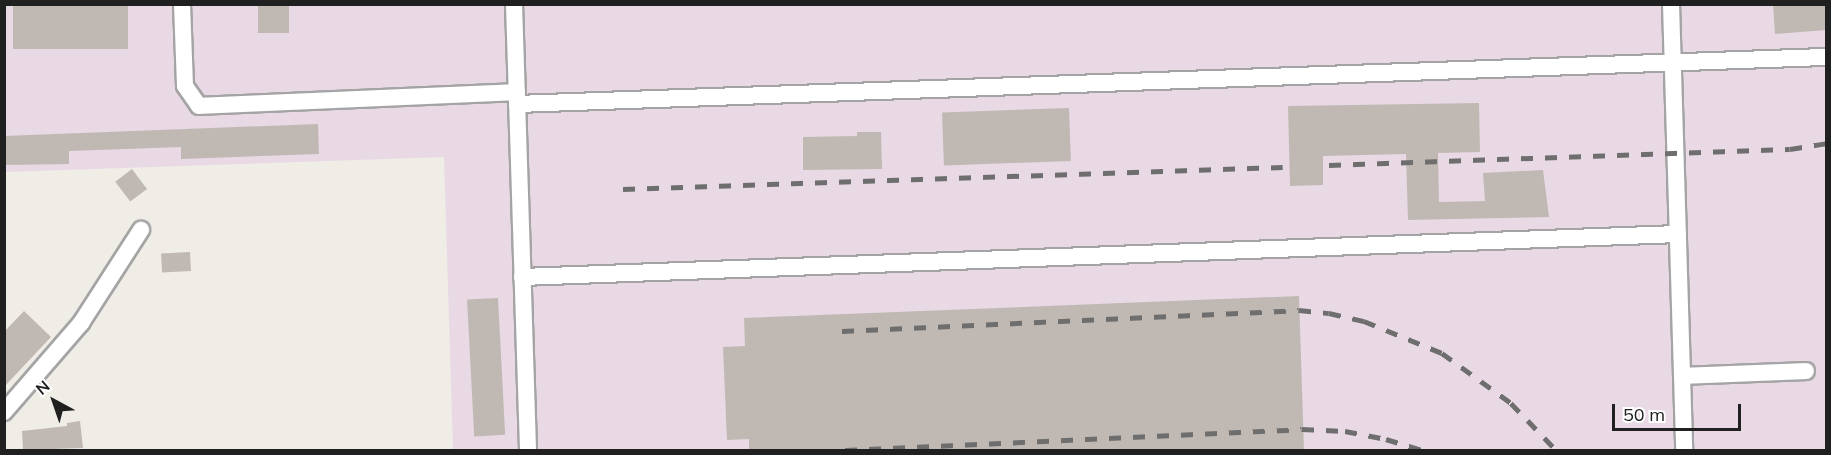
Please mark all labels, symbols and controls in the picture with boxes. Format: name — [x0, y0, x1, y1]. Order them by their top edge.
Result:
north arrow — [24, 371, 84, 431]
text: N — [31, 376, 53, 399]
scale bar — [1615, 392, 1744, 430]
text: 50 m — [1623, 403, 1665, 426]

